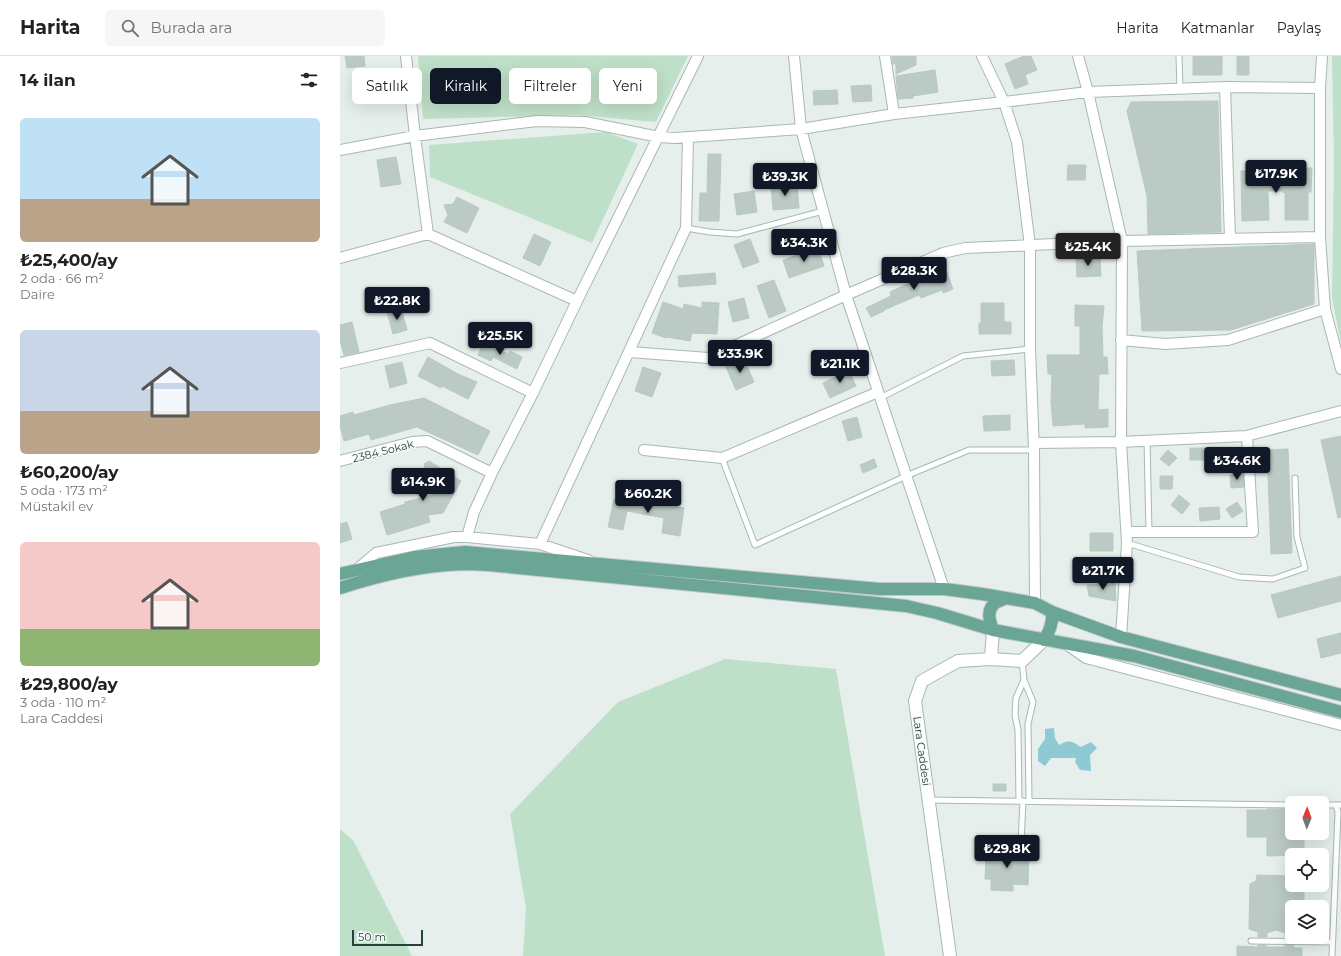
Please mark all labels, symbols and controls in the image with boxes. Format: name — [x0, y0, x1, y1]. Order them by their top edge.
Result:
search box — [105, 10, 385, 46]
text: Harita — [20, 16, 81, 39]
icon: search — [119, 17, 141, 39]
text: Burada ara — [151, 18, 232, 37]
text: Harita — [1116, 19, 1159, 37]
text: Katmanlar — [1181, 19, 1255, 37]
text: Paylaş — [1277, 19, 1321, 37]
chip: Satılık — [352, 68, 422, 104]
chip: Kiralık — [430, 68, 501, 104]
chip: Filtreler — [509, 68, 591, 104]
chip: Yeni — [599, 68, 657, 104]
icon: filters — [298, 69, 320, 91]
text: 14 ilan — [20, 70, 76, 90]
icon: home — [134, 144, 206, 216]
pin: ₺17.9K — [1243, 160, 1309, 194]
pin: ₺39.3K — [752, 163, 818, 197]
text: ₺17.9K — [1254, 165, 1298, 181]
text: ₺39.3K — [762, 168, 808, 184]
pin: ₺34.3K — [771, 229, 837, 263]
pin: ₺25.4K — [1055, 233, 1121, 267]
text: ₺34.3K — [780, 234, 828, 250]
text: ₺25.4K — [1065, 238, 1111, 254]
text: ₺25,400/ay — [20, 250, 118, 270]
pin: ₺28.3K — [881, 257, 947, 291]
text: ₺28.3K — [891, 262, 937, 278]
text: 2 oda · 66 m² — [20, 270, 104, 286]
text: Daire — [20, 286, 55, 302]
pin: ₺22.8K — [364, 287, 430, 321]
text: ₺22.8K — [374, 292, 420, 308]
pin: ₺25.5K — [467, 322, 533, 356]
text: ₺25.5K — [477, 327, 523, 343]
pin: ₺33.9K — [707, 340, 773, 374]
text: ₺33.9K — [717, 345, 763, 361]
pin: ₺21.1K — [807, 350, 873, 384]
text: ₺21.1K — [820, 355, 860, 371]
icon: home — [134, 356, 206, 428]
street label: 2384 Sokak — [351, 437, 416, 465]
pin: ₺34.6K — [1204, 447, 1270, 481]
text: ₺34.6K — [1213, 452, 1261, 468]
text: ₺60,200/ay — [20, 462, 118, 482]
pin: ₺14.9K — [390, 468, 456, 502]
text: ₺14.9K — [401, 473, 445, 489]
pin: ₺60.2K — [615, 480, 681, 514]
text: 5 oda · 173 m² — [20, 482, 108, 498]
text: ₺60.2K — [624, 485, 672, 501]
text: Müstakil ev — [20, 498, 93, 514]
pin: ₺21.7K — [1070, 557, 1136, 591]
text: ₺21.7K — [1081, 562, 1125, 578]
icon: home — [134, 568, 206, 640]
text: ₺29,800/ay — [20, 674, 118, 694]
text: 3 oda · 110 m² — [20, 694, 106, 710]
text: Lara Caddesi — [20, 710, 103, 726]
street label: Lara Caddesi — [910, 715, 934, 787]
north arrow — [1285, 796, 1329, 840]
map controls — [1285, 796, 1329, 944]
pin: ₺29.8K — [974, 835, 1040, 869]
text: ₺29.8K — [983, 840, 1031, 856]
button: locate — [1285, 848, 1329, 892]
button: layers — [1285, 900, 1329, 944]
scale bar — [352, 928, 423, 947]
text: 50 m — [358, 930, 386, 944]

